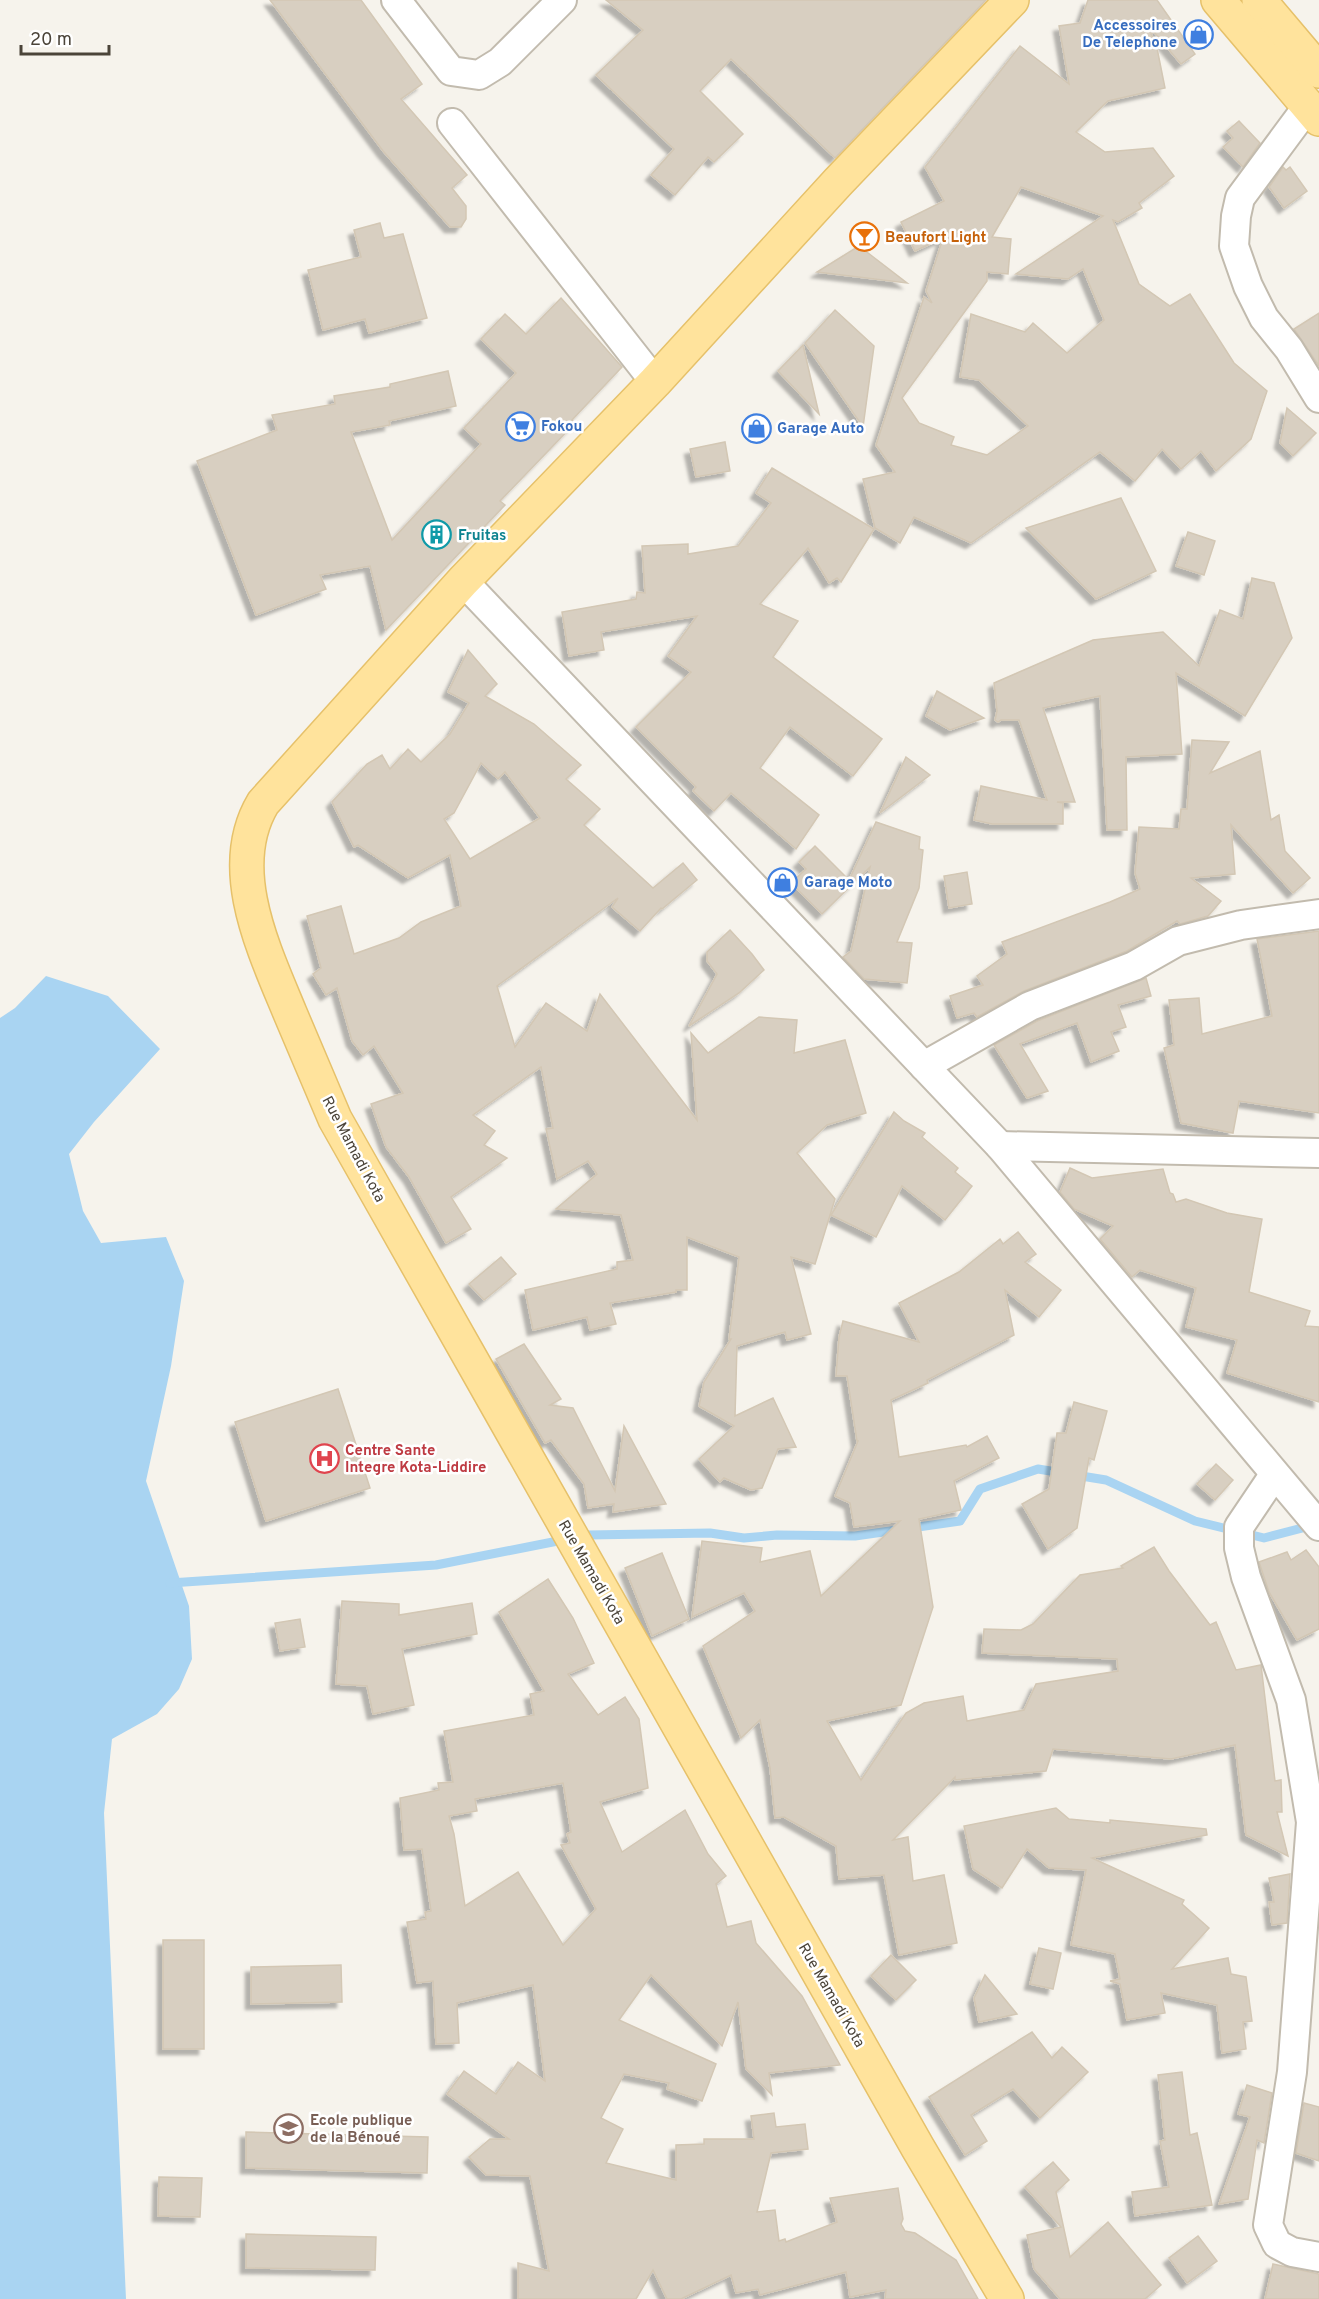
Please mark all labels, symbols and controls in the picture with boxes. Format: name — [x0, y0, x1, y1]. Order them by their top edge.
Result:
place label: Accessoires De Telephone — [1082, 17, 1177, 53]
scale bar — [21, 18, 110, 56]
shop icon: Accessoires De Telephone — [1182, 18, 1214, 50]
text: 20 m — [30, 29, 72, 52]
bar icon: Beaufort Light — [848, 221, 880, 253]
place label: Beaufort Light — [885, 229, 986, 248]
supermarket icon: Fokou — [504, 410, 536, 442]
shop icon: Garage Auto — [740, 412, 772, 444]
place label: Fokou — [541, 418, 582, 437]
place label: Garage Auto — [777, 420, 864, 439]
building icon: Fruitas — [421, 519, 453, 551]
place label: Fruitas — [458, 527, 506, 546]
shop icon: Garage Moto — [767, 866, 799, 898]
place label: Garage Moto — [804, 874, 893, 893]
street label: Rue Mamadi Kota — [317, 1093, 389, 1206]
place label: Centre Sante Integre Kota-Liddire — [345, 1442, 486, 1478]
hospital icon: Centre Sante Integre Kota-Liddire — [308, 1443, 340, 1475]
street label: Rue Mamadi Kota — [553, 1517, 628, 1628]
street label: Rue Mamadi Kota — [793, 1940, 868, 2051]
place label: Ecole publique de la Bénoué — [310, 2112, 412, 2148]
school or university icon: Ecole publique de la Bénoué — [273, 2113, 305, 2145]

